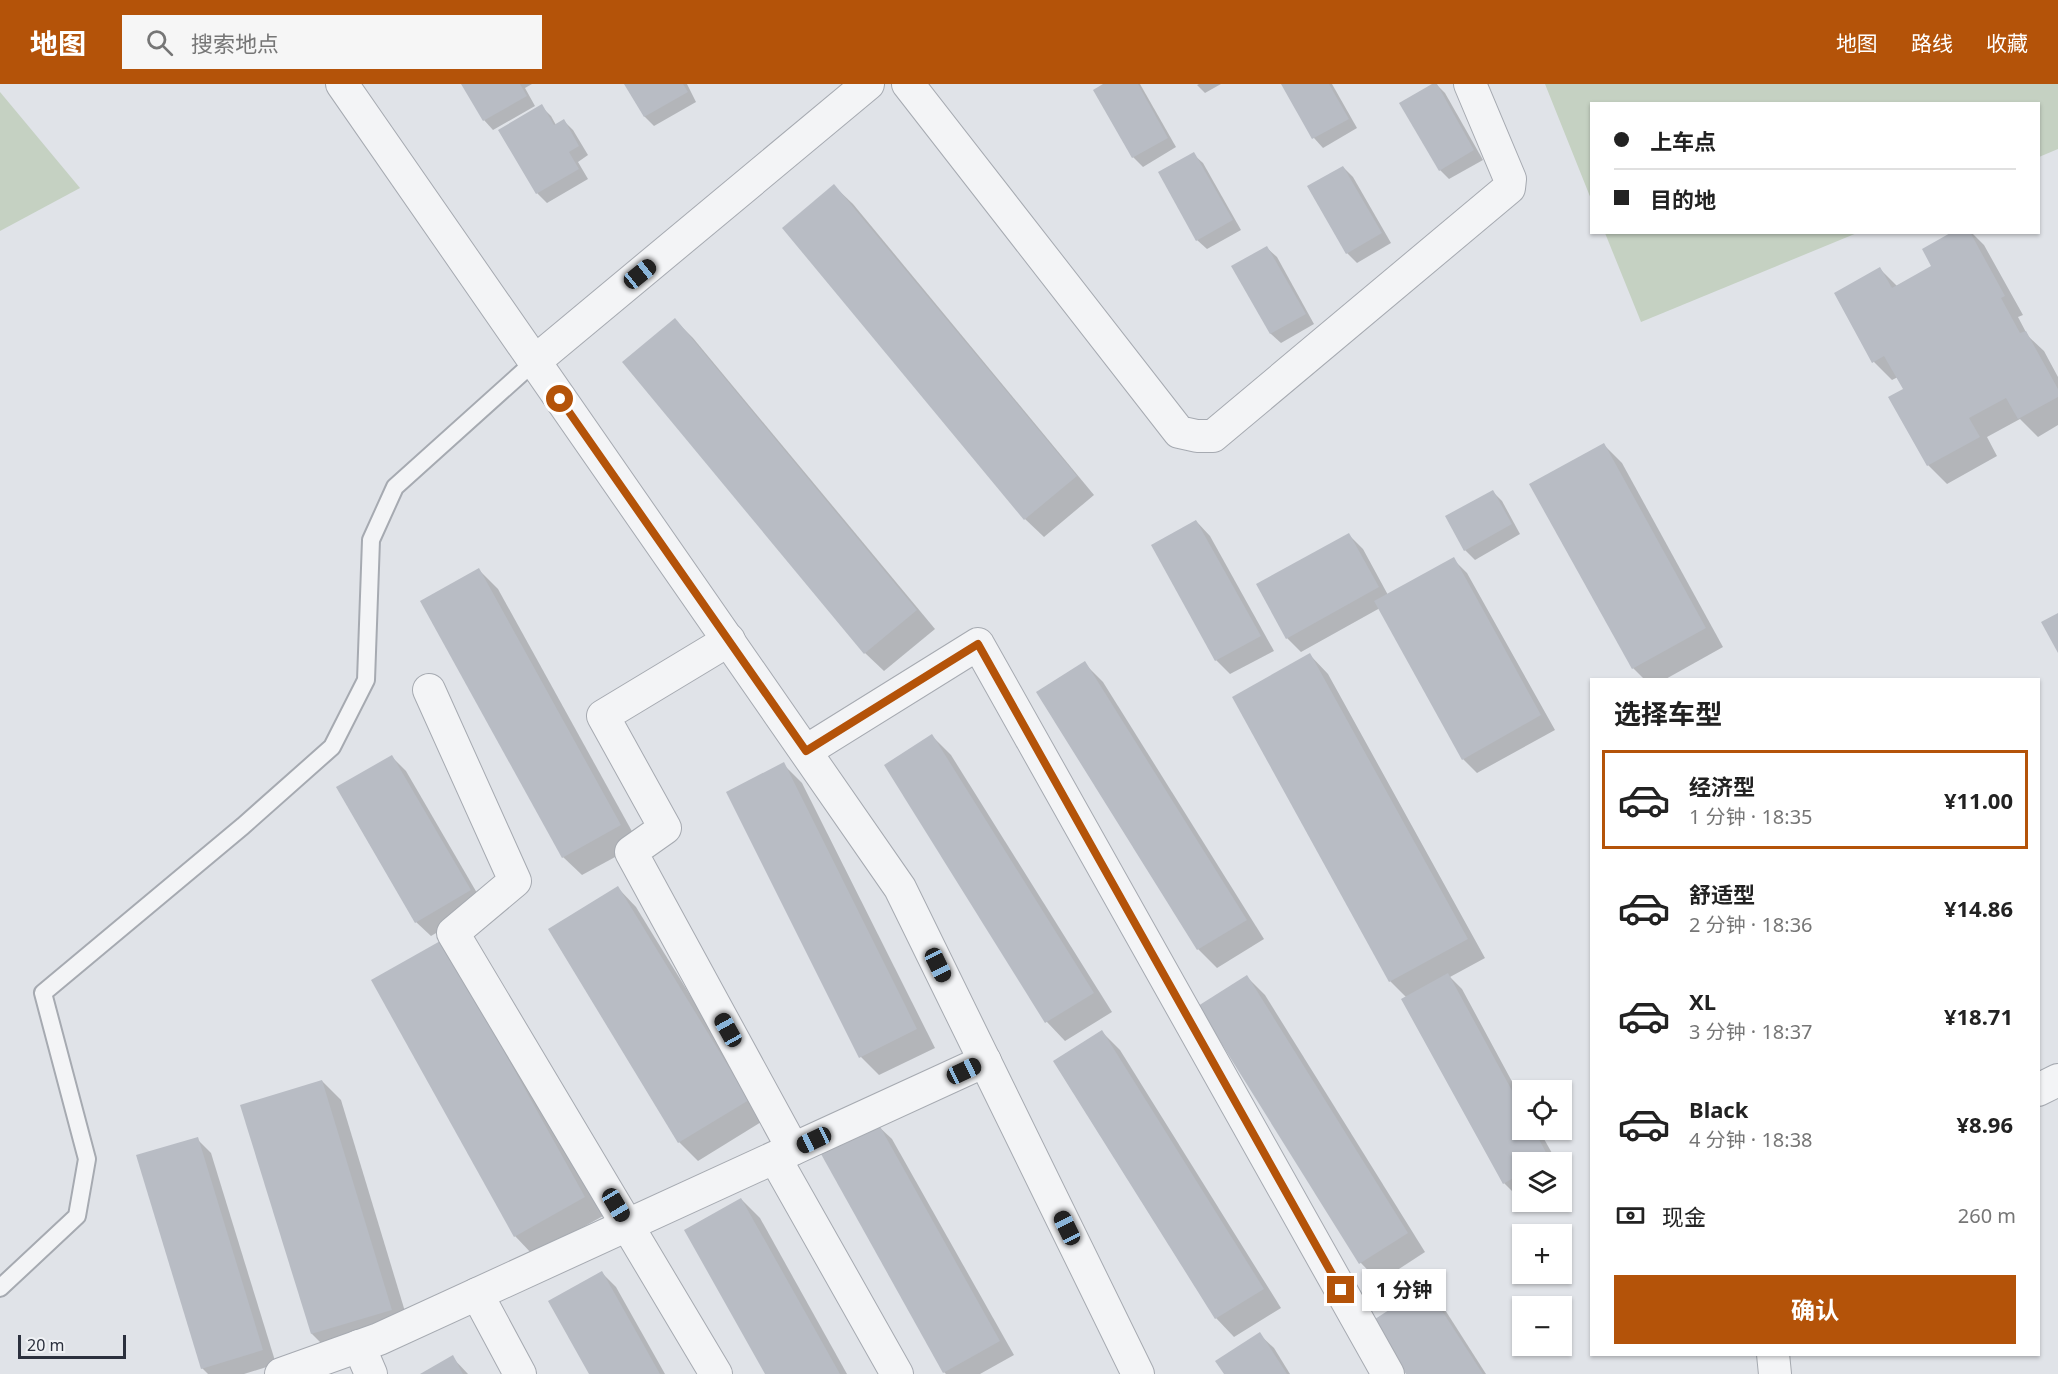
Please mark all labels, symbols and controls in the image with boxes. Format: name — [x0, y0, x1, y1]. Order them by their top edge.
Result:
search box — [122, 15, 542, 69]
text: 地图 — [30, 24, 86, 62]
icon: search — [143, 26, 176, 59]
text: 搜索地点 — [191, 28, 279, 58]
text: 地图 — [1836, 29, 1878, 57]
text: 路线 — [1911, 29, 1953, 57]
text: 收藏 — [1986, 29, 2028, 57]
text: 上车点 — [1650, 126, 1716, 156]
text: 目的地 — [1650, 184, 1716, 214]
car — [620, 256, 660, 292]
route start — [546, 385, 573, 412]
text: 选择车型 — [1614, 695, 1722, 732]
text: 经济型 — [1689, 771, 1755, 801]
icon: car — [1617, 773, 1671, 827]
text: ¥11.00 — [1944, 785, 2013, 815]
text: 1 分钟 · 18:35 — [1689, 803, 1813, 830]
text: 舒适型 — [1689, 879, 1755, 909]
icon: car — [1617, 881, 1671, 935]
text: ¥14.86 — [1944, 893, 2013, 923]
text: 2 分钟 · 18:36 — [1689, 911, 1813, 938]
car — [922, 945, 954, 985]
text: XL — [1689, 986, 1716, 1016]
icon: car — [1617, 989, 1671, 1043]
text: ¥18.71 — [1944, 1001, 2013, 1031]
car — [711, 1010, 745, 1050]
text: 3 分钟 · 18:37 — [1689, 1018, 1813, 1045]
car — [944, 1055, 984, 1087]
map controls — [1512, 1080, 1572, 1356]
button: locate — [1512, 1080, 1572, 1140]
text: Black — [1689, 1094, 1748, 1124]
icon: car — [1617, 1097, 1671, 1151]
text: ¥8.96 — [1956, 1109, 2013, 1139]
car — [794, 1124, 834, 1156]
text: 4 分钟 · 18:38 — [1689, 1126, 1813, 1153]
button: layers — [1512, 1152, 1572, 1212]
car — [599, 1185, 633, 1225]
icon: cash — [1614, 1199, 1647, 1232]
text: 现金 — [1662, 1201, 1706, 1231]
text: 260 m — [1958, 1202, 2016, 1229]
car — [1051, 1208, 1083, 1248]
button: + — [1512, 1224, 1572, 1284]
callout: 1 分钟 — [1362, 1269, 1446, 1311]
button: 确认 — [1614, 1275, 2016, 1344]
route end — [1327, 1276, 1354, 1303]
text: 1 分钟 — [1376, 1276, 1432, 1303]
button: − — [1512, 1296, 1572, 1356]
scale bar — [18, 1332, 126, 1360]
text: 20 m — [27, 1334, 64, 1356]

